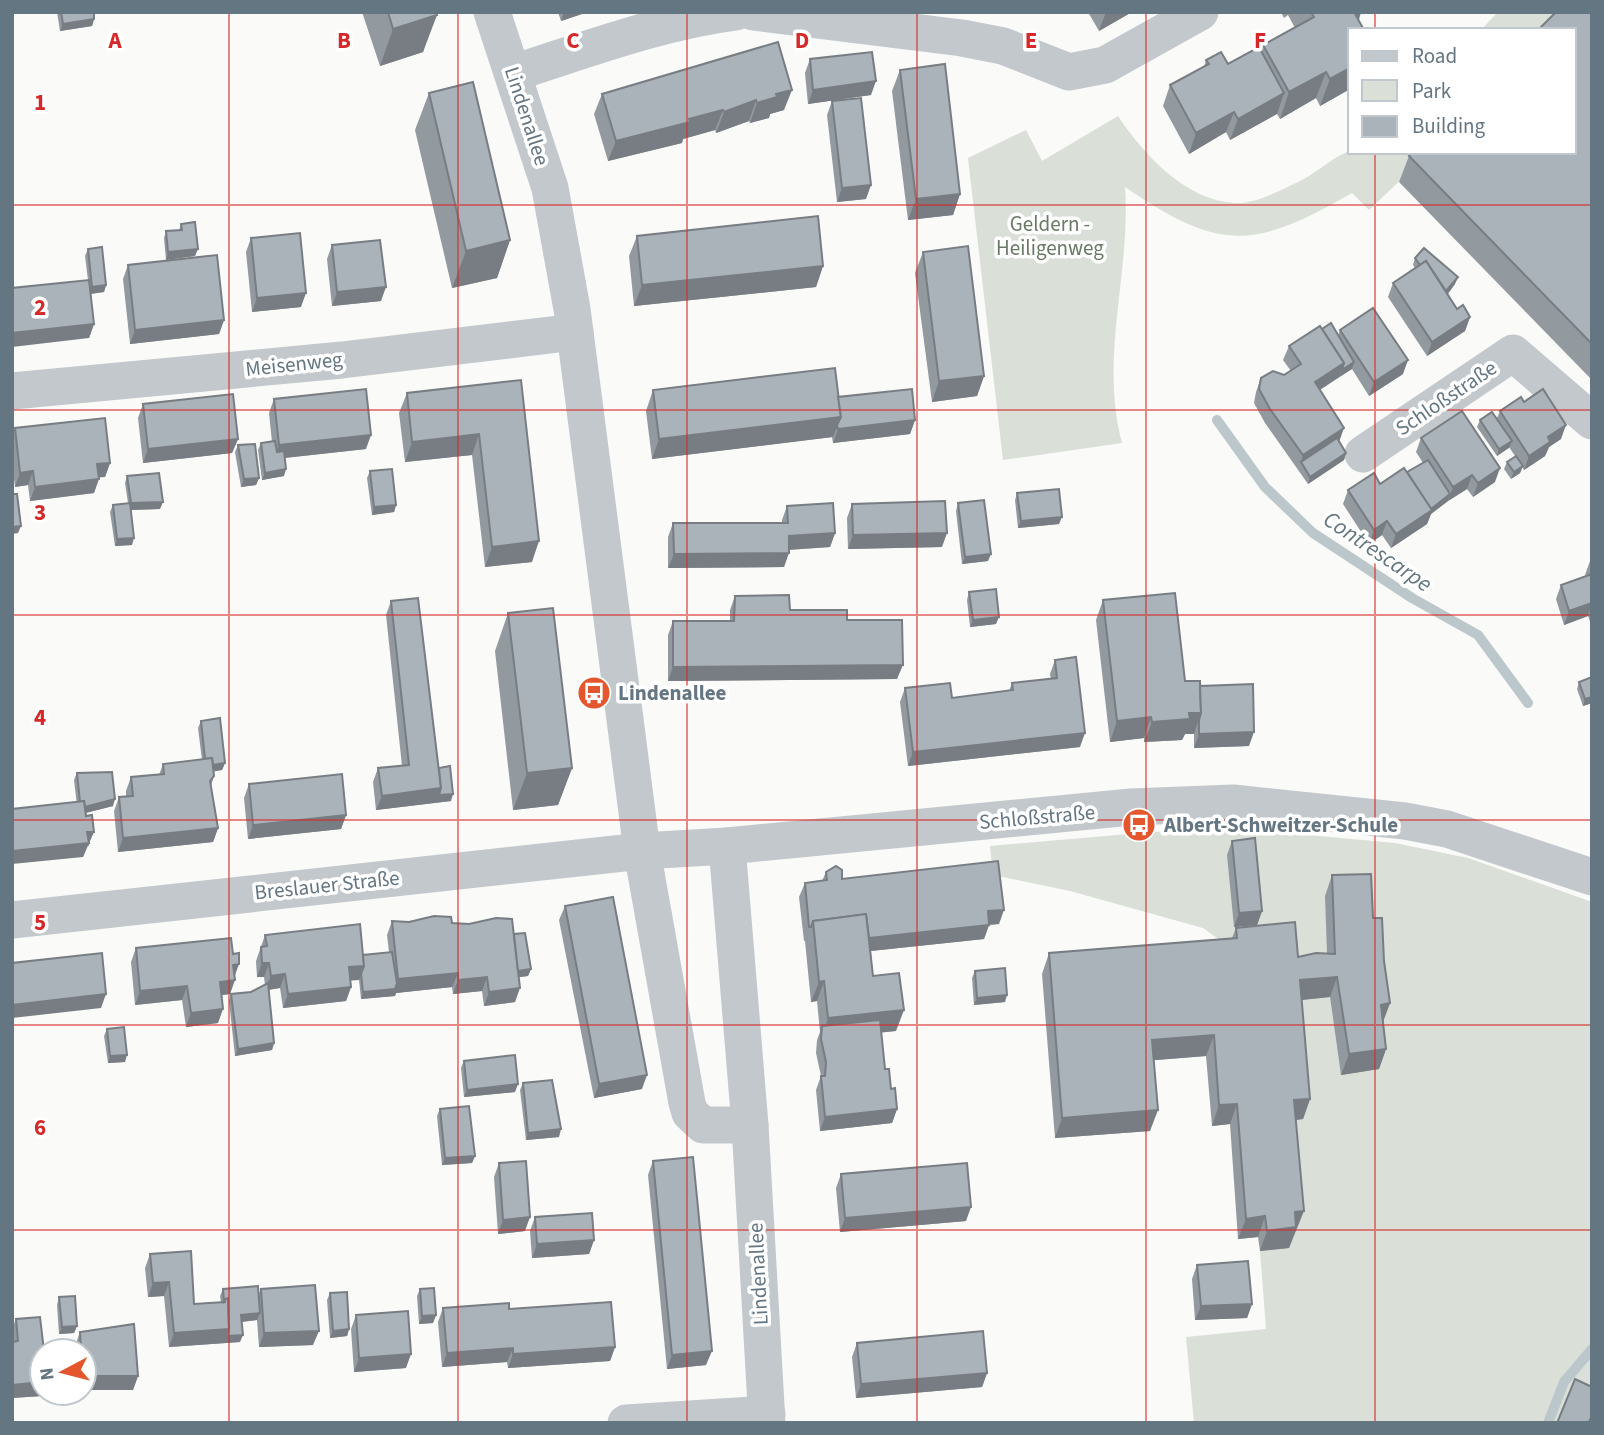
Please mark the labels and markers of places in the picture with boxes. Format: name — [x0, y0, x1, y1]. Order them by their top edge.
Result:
bus stop icon: Lindenallee — [575, 674, 613, 712]
place label: Lindenallee — [618, 678, 727, 708]
bus stop icon: Albert-Schweitzer-Schule — [1120, 806, 1158, 844]
place label: Albert-Schweitzer-Schule — [1163, 810, 1398, 840]

